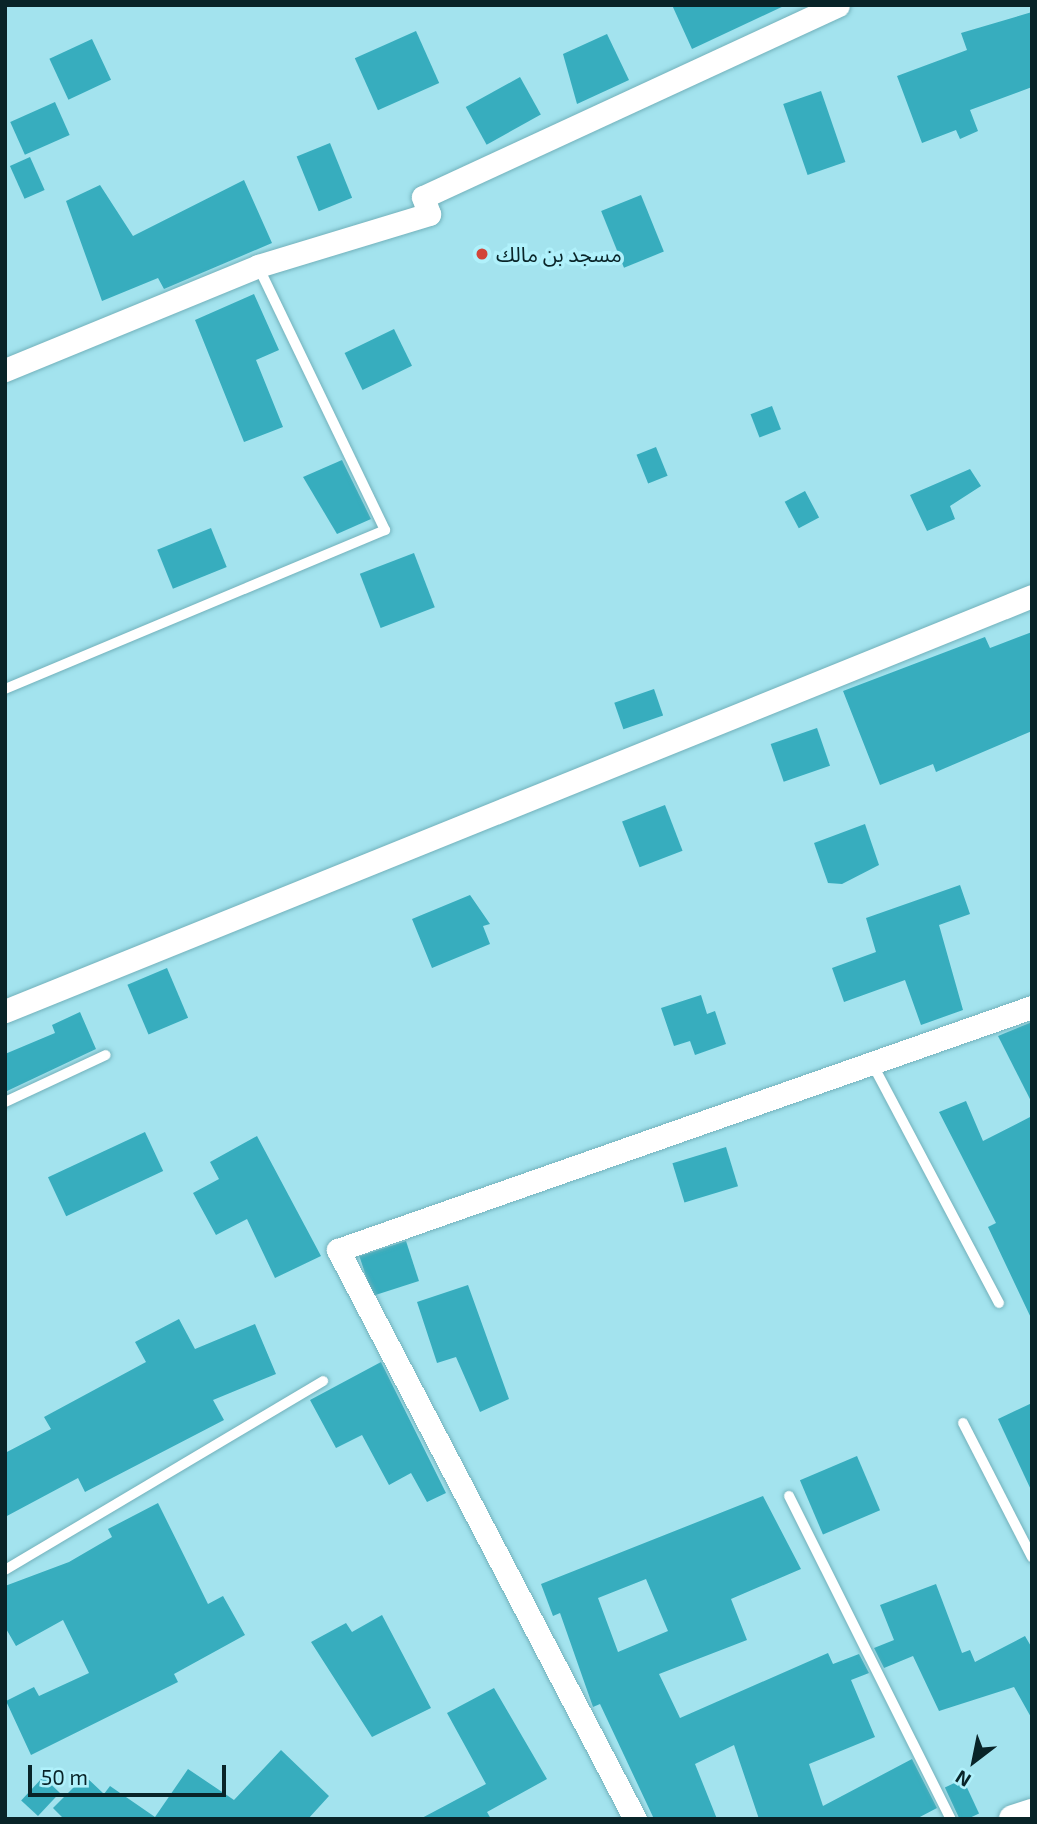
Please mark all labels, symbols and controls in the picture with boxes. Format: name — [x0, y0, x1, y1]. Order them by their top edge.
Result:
place label: مسجد بن مالك — [496, 241, 622, 267]
marker: مسجد بن مالك — [474, 246, 490, 262]
north arrow — [939, 1726, 1009, 1796]
scale bar — [32, 1750, 229, 1794]
text: 50 m — [41, 1764, 88, 1789]
text: N — [951, 1766, 975, 1793]

